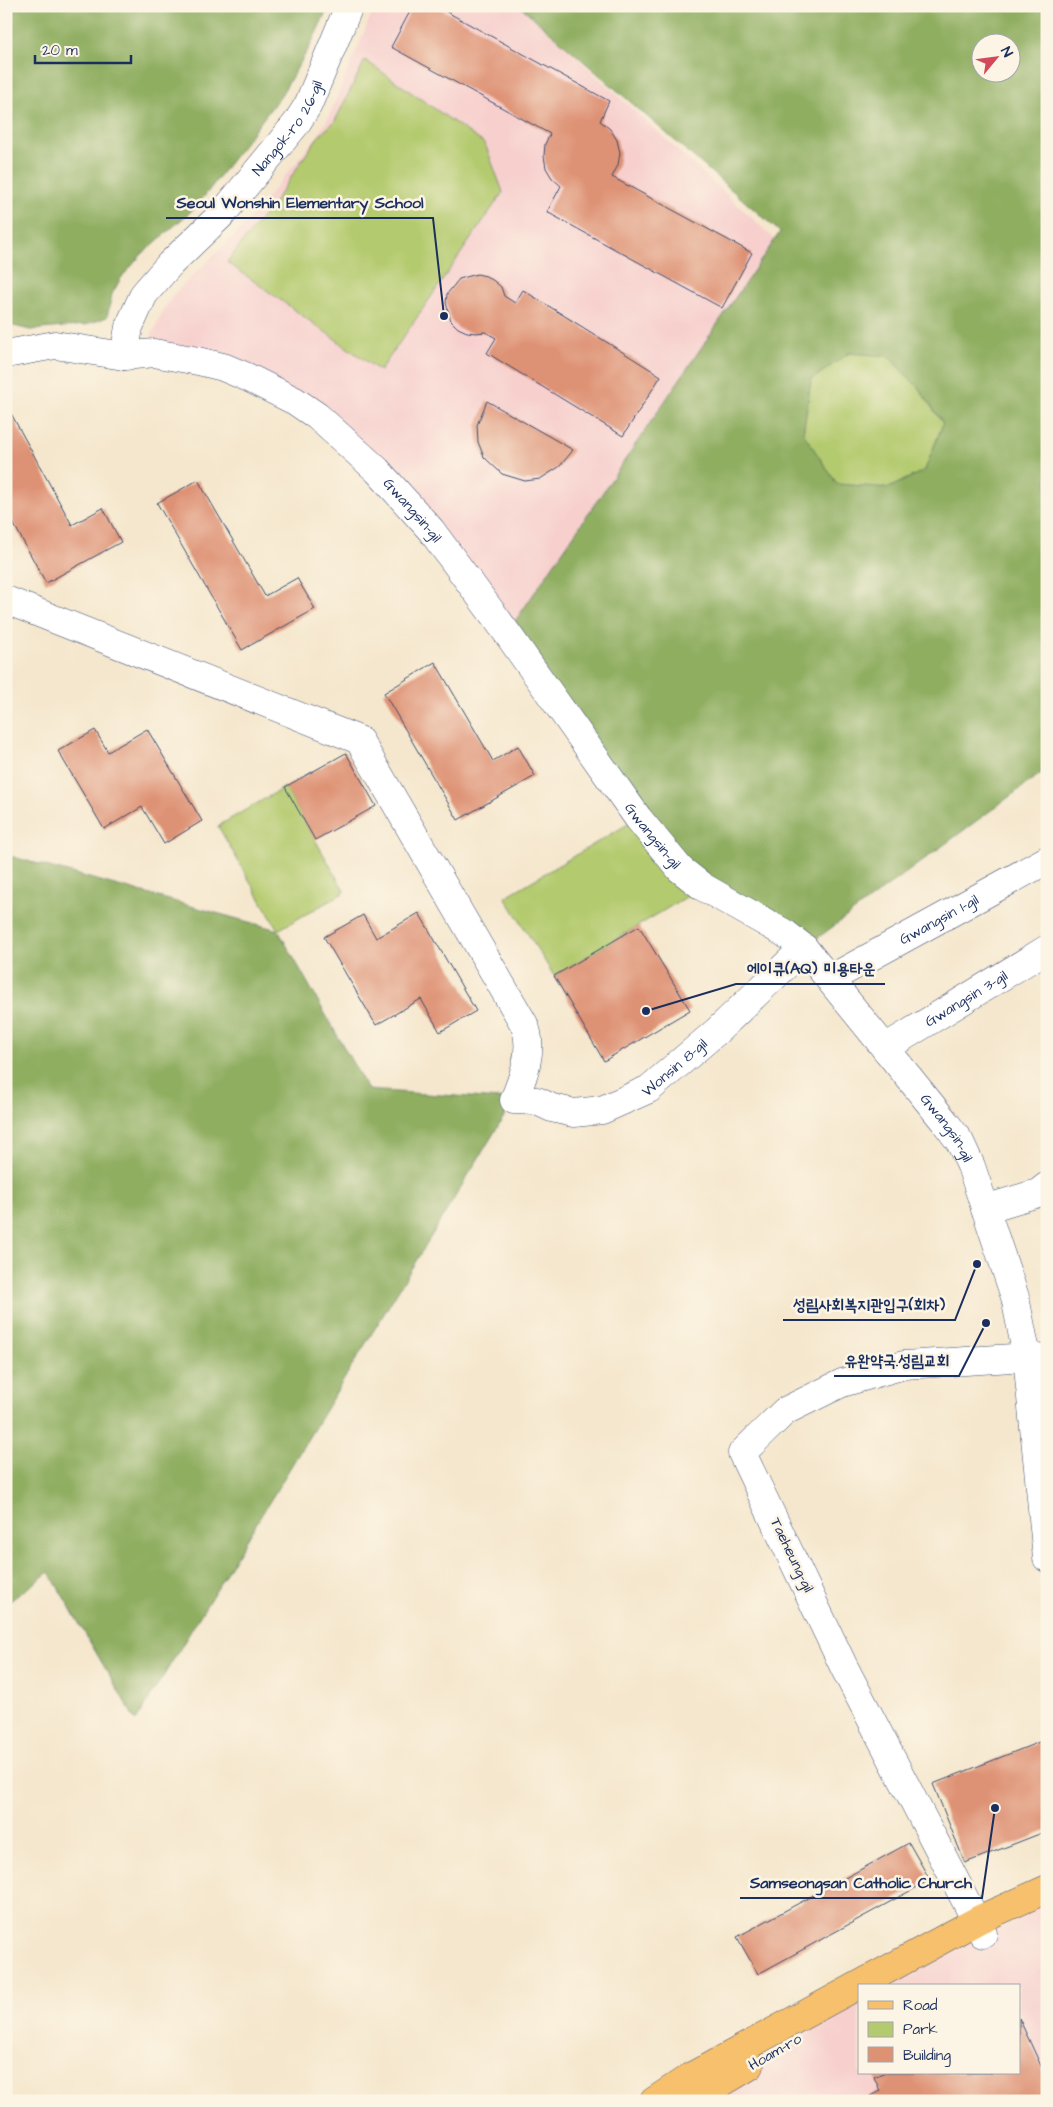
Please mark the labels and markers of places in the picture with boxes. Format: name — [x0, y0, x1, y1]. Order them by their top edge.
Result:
callout: Seoul Wonshin Elementary School — [166, 187, 433, 218]
callout: 에이큐(AQ) 미용타운 — [736, 953, 885, 984]
callout: 성림사회복지관입구(회차) — [783, 1289, 955, 1320]
callout: 유완약국.성림교회 — [834, 1345, 959, 1376]
callout: Samseongsan Catholic Church — [740, 1867, 982, 1898]

